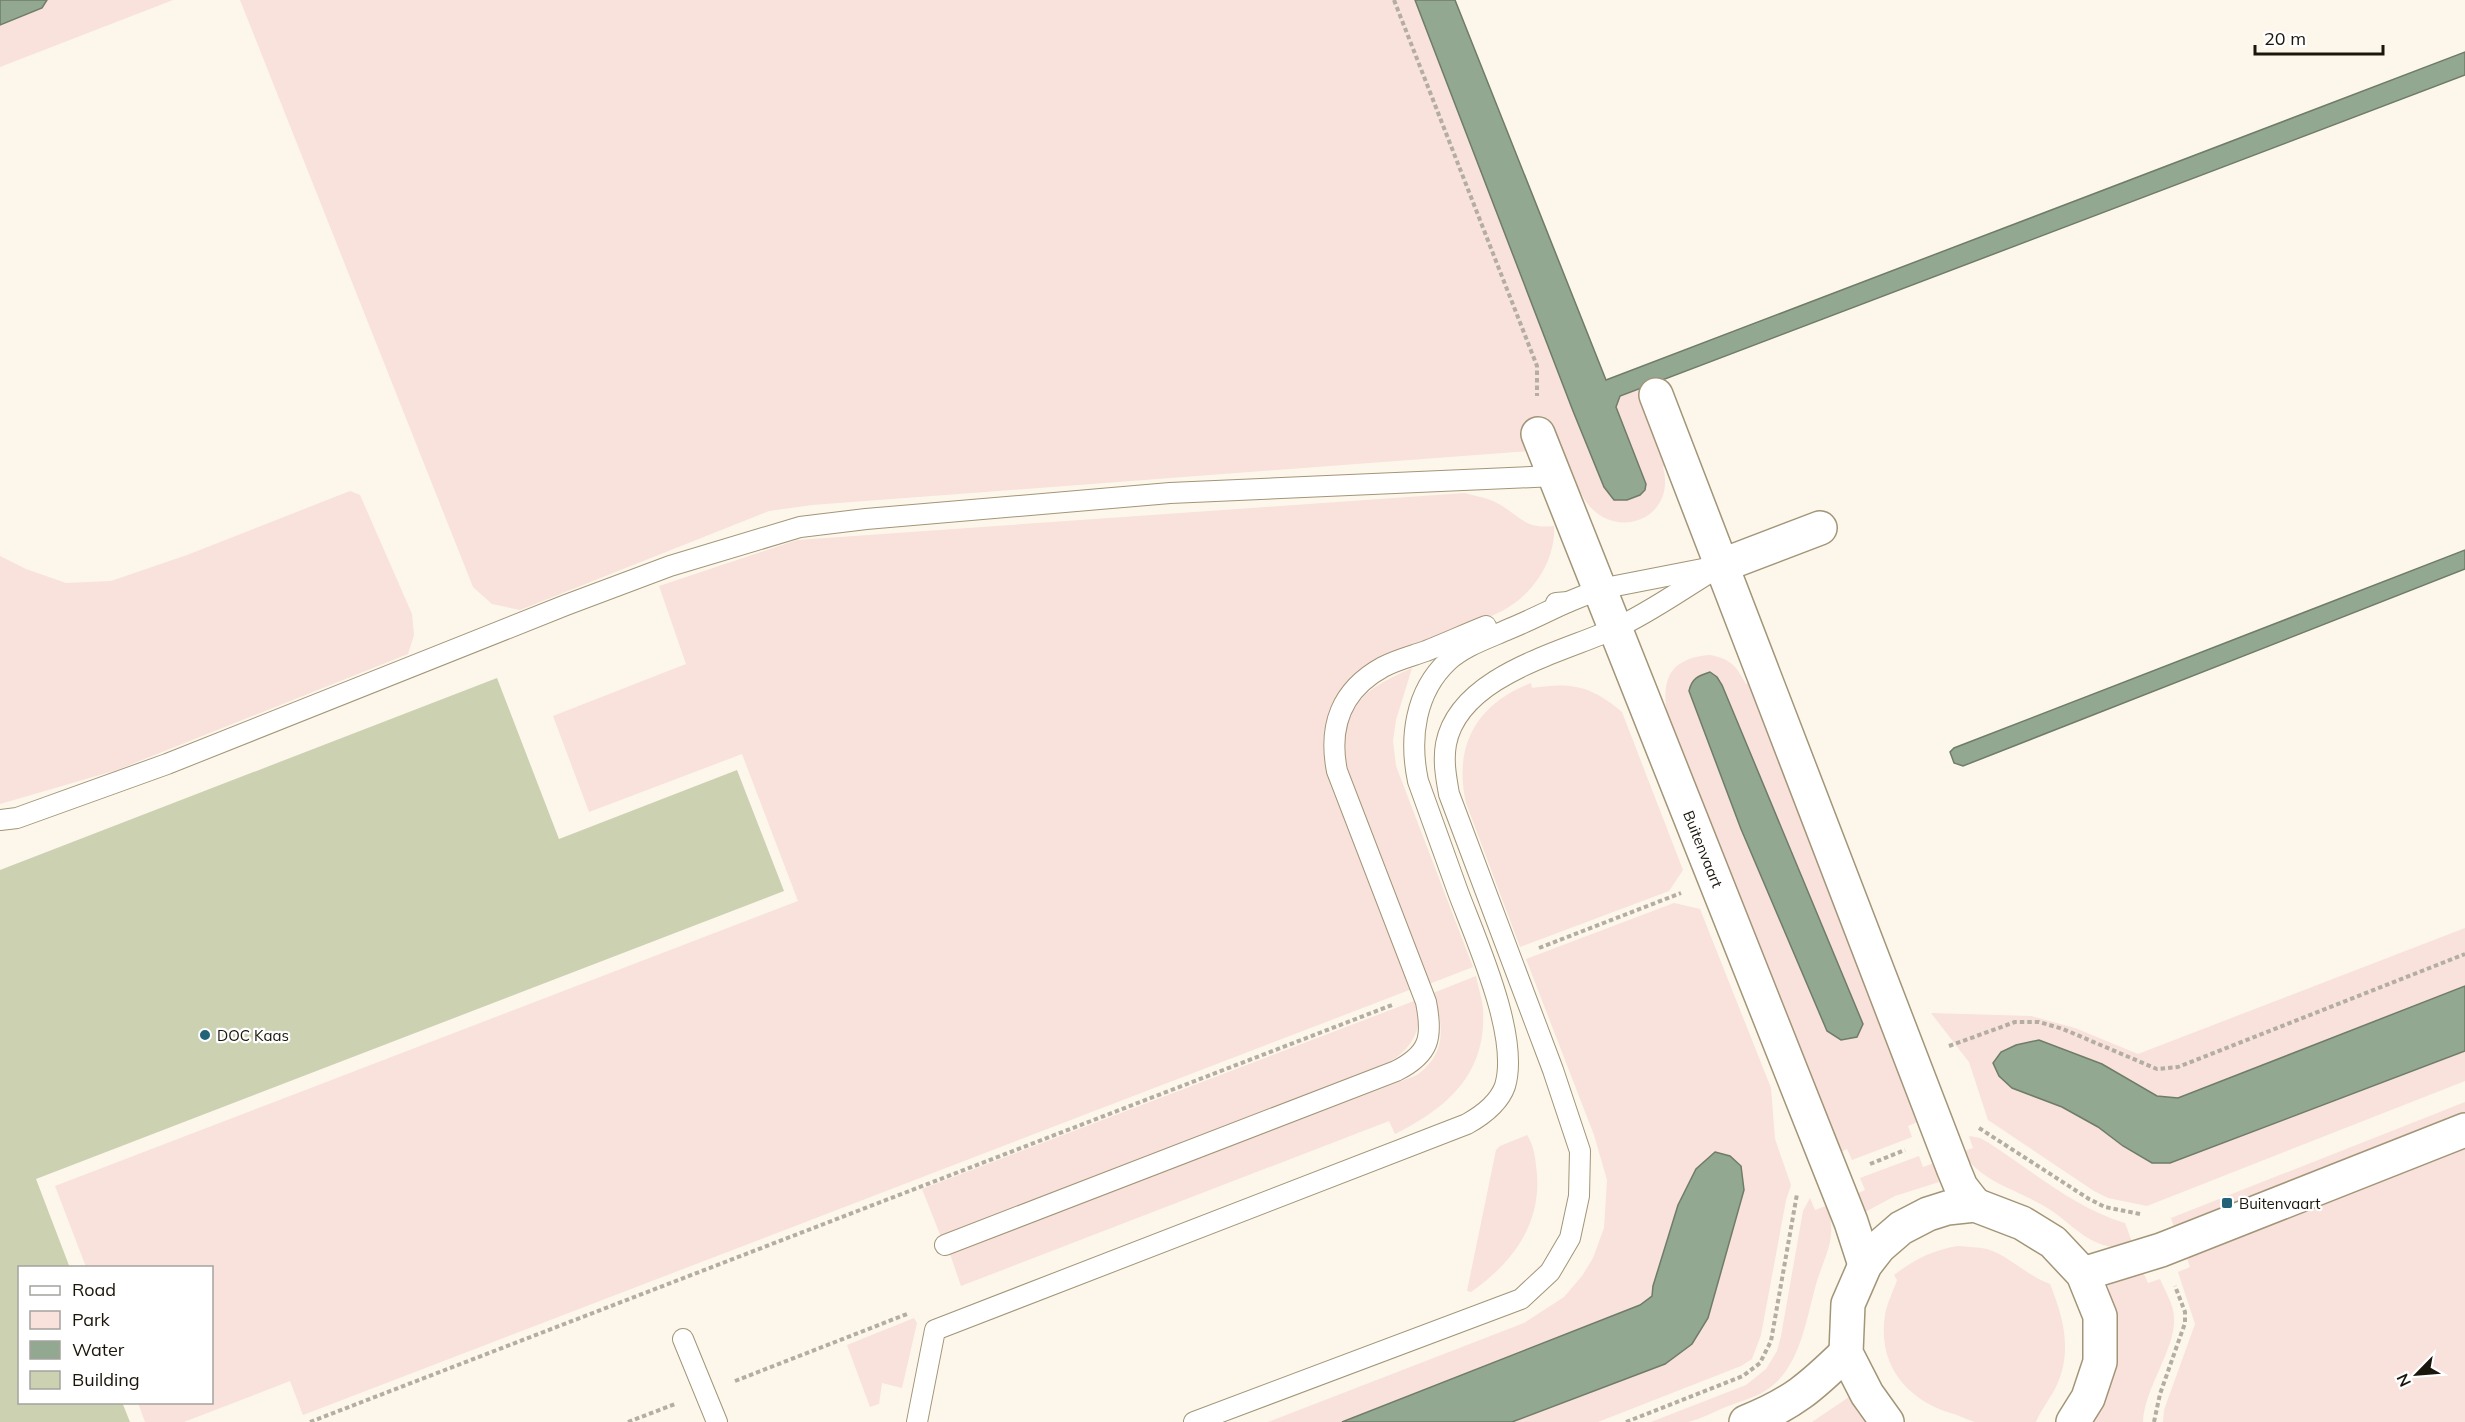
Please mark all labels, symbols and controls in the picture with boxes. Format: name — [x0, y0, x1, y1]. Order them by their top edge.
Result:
scale bar — [2255, 18, 2382, 56]
text: 20 m — [2264, 27, 2306, 50]
street label: Buitenvaart — [1679, 808, 1727, 890]
place label: DOC Kaas — [217, 1026, 289, 1045]
marker: DOC Kaas — [198, 1028, 212, 1042]
place label: Buitenvaart — [2239, 1194, 2320, 1213]
marker: Buitenvaart — [2220, 1196, 2234, 1210]
legend — [18, 1266, 213, 1404]
text: Road — [72, 1278, 116, 1301]
text: Park — [72, 1308, 111, 1331]
text: Water — [72, 1338, 125, 1361]
north arrow — [2387, 1344, 2447, 1404]
text: Building — [72, 1368, 140, 1391]
text: N — [2392, 1371, 2415, 1390]

